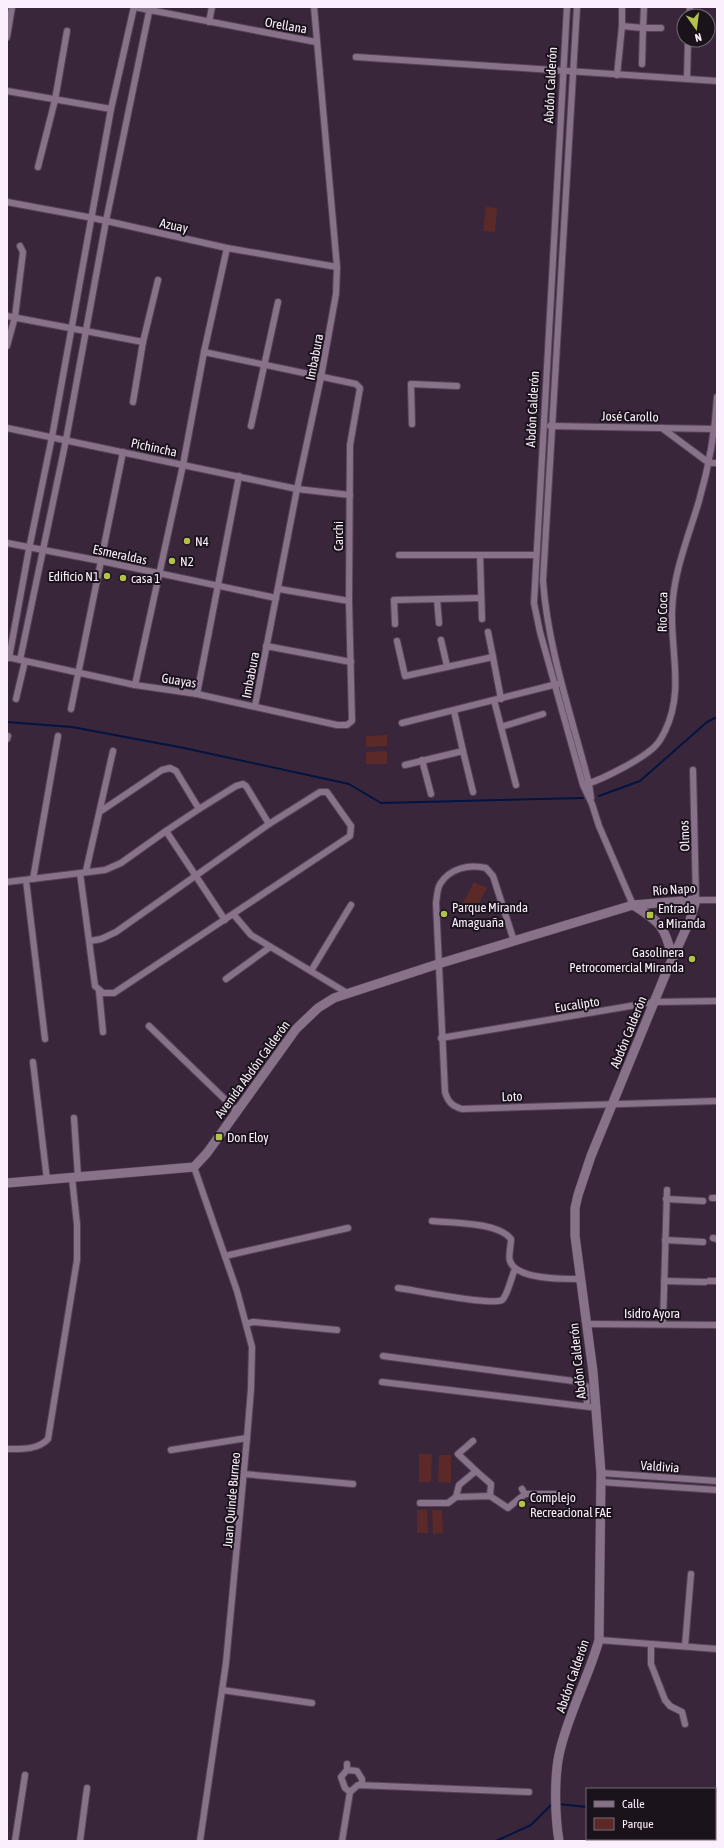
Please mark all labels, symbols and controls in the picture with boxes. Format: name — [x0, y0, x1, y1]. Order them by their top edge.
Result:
north arrow — [676, 8, 716, 48]
street label: Orellana — [264, 14, 308, 37]
text: N — [694, 31, 703, 44]
street label: Abdón Calderón — [541, 46, 560, 124]
street label: Azuay — [158, 215, 190, 236]
street label: Imbabura — [303, 333, 326, 382]
street label: Abdón Calderón — [523, 370, 542, 448]
street label: José Carollo — [601, 409, 659, 424]
street label: Pichincha — [130, 435, 178, 460]
street label: Carchi — [331, 521, 346, 551]
place label: N4 — [195, 534, 209, 549]
marker: N4 — [182, 536, 192, 546]
street label: Esmeraldas — [91, 541, 149, 568]
place label: N2 — [180, 554, 194, 569]
marker: N2 — [167, 556, 177, 566]
place label: Edificio N1 — [48, 569, 99, 584]
marker: Edificio N1 — [102, 571, 112, 581]
place label: casa 1 — [131, 571, 160, 586]
marker: casa 1 — [118, 573, 128, 583]
street label: Río Coca — [655, 592, 670, 632]
street label: Imbabura — [239, 651, 262, 700]
street label: Guayas — [160, 670, 198, 691]
street label: Olmos — [676, 820, 693, 852]
street label: Río Napo — [652, 881, 696, 898]
place label: Parque Miranda Amaguaña — [452, 900, 528, 930]
place label: Entrada a Miranda — [658, 901, 706, 931]
marker: Parque Miranda Amaguaña — [439, 909, 449, 919]
marker: Entrada a Miranda — [645, 910, 655, 920]
place label: Gasolinera Petrocomercial Miranda — [569, 945, 684, 975]
marker: Gasolinera Petrocomercial Miranda — [687, 954, 697, 964]
street label: Eucalipto — [554, 994, 600, 1015]
street label: Abdón Calderón — [607, 994, 650, 1070]
street label: Avenida Abdón Calderón — [212, 1017, 293, 1121]
street label: Loto — [501, 1089, 523, 1104]
place label: Don Eloy — [227, 1130, 269, 1145]
marker: Don Eloy — [214, 1132, 224, 1142]
street label: Isidro Ayora — [624, 1306, 680, 1321]
street label: Abdón Calderón — [566, 1322, 589, 1400]
street label: Juan Quinde Burneo — [220, 1452, 243, 1549]
street label: Valdivia — [640, 1458, 680, 1475]
place label: Complejo Recreacional FAE — [530, 1490, 612, 1520]
marker: Complejo Recreacional FAE — [517, 1499, 527, 1509]
street label: Abdón Calderón — [553, 1638, 592, 1715]
legend — [586, 1788, 716, 1840]
text: Calle — [622, 1797, 645, 1811]
text: Parque — [622, 1817, 654, 1831]

